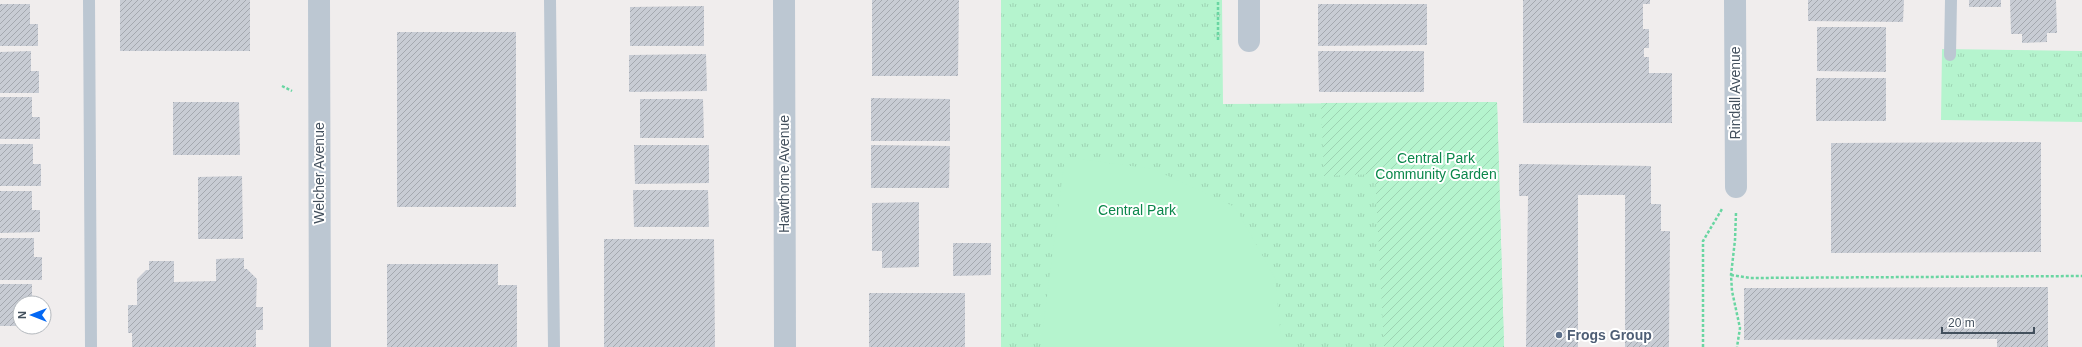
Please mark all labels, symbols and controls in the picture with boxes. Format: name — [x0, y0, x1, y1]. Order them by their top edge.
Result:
street label: Rindall Avenue — [1727, 46, 1743, 140]
street label: Hawthorne Avenue — [776, 115, 792, 233]
street label: Welcher Avenue — [311, 122, 327, 224]
park label: Central Park Community Garden — [1375, 150, 1497, 182]
park label: Central Park — [1098, 202, 1177, 218]
north arrow — [12, 295, 52, 335]
scale bar — [1942, 309, 2034, 335]
text: N — [16, 311, 28, 319]
text: 20 m — [1948, 316, 1975, 330]
place label: Frogs Group — [1567, 327, 1652, 343]
marker: Frogs Group — [1554, 330, 1564, 340]

